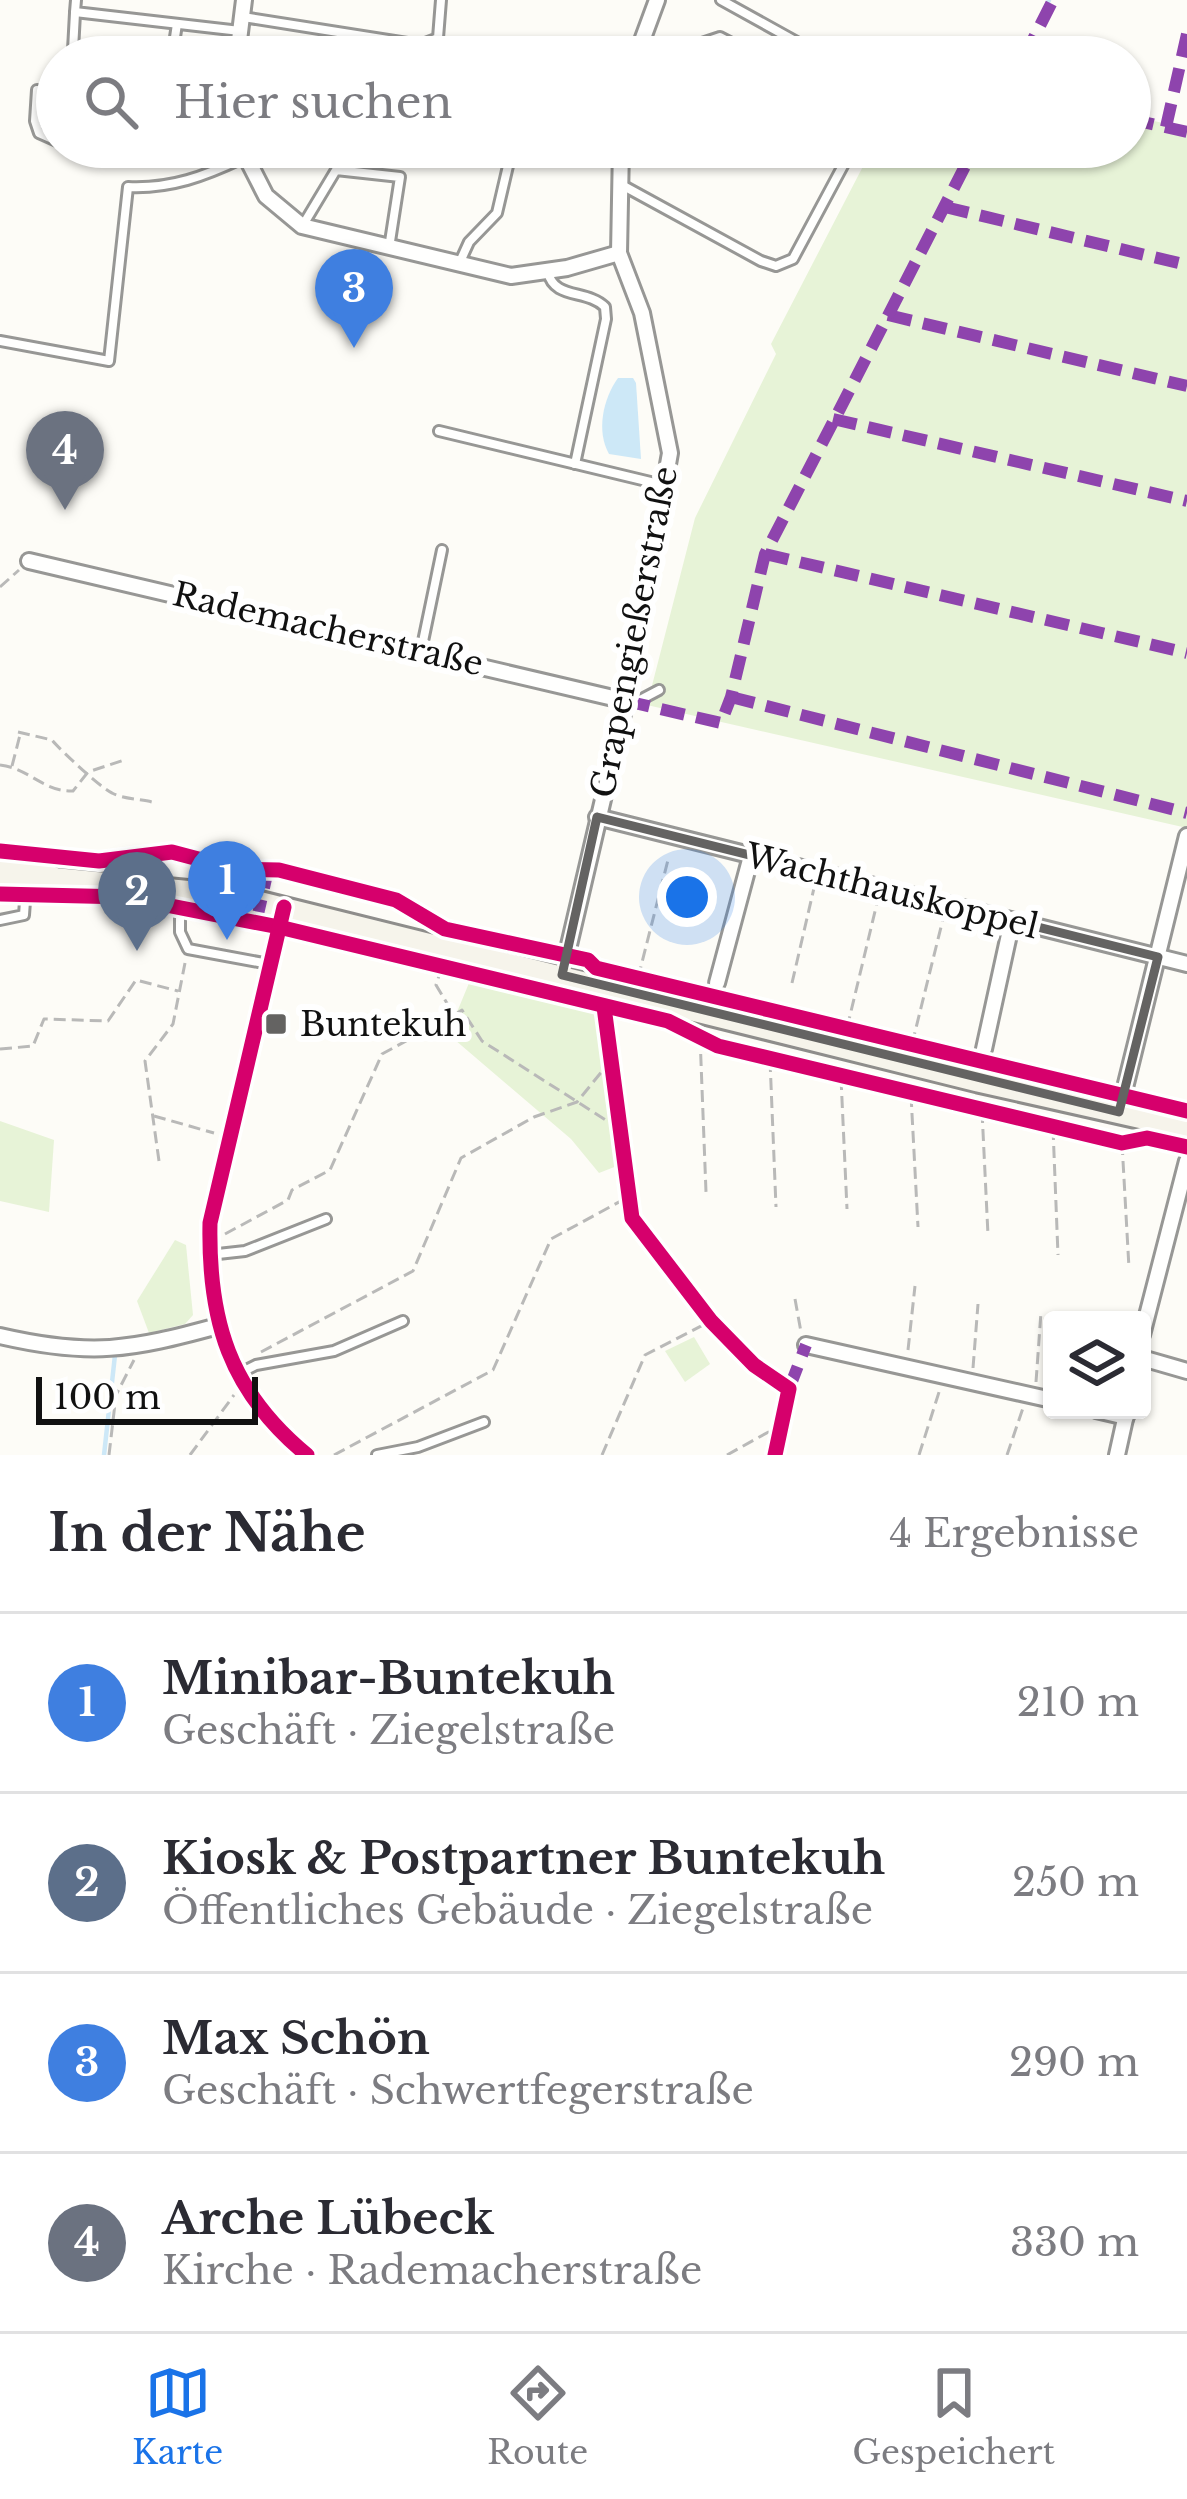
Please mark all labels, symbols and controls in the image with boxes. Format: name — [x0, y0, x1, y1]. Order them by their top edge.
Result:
search box — [36, 36, 1151, 168]
icon: search — [78, 69, 144, 135]
text: Hier suchen — [174, 74, 452, 130]
pin: 3 — [315, 249, 393, 348]
pin: 4 — [26, 411, 104, 510]
street label: Grapengießerstraße — [582, 463, 686, 801]
street label: Rademacherstraße — [169, 573, 487, 685]
street label: Wachthauskoppel — [740, 835, 1043, 947]
pin: 1 — [188, 841, 266, 940]
pin: 2 — [98, 852, 176, 951]
your location — [657, 867, 717, 927]
place label: Buntekuh — [300, 1004, 467, 1045]
marker: Buntekuh — [263, 1011, 289, 1037]
map controls — [1043, 1311, 1151, 1419]
button: layers — [1043, 1311, 1151, 1419]
scale bar — [36, 1371, 258, 1424]
text: 100 m — [54, 1377, 161, 1418]
text: In der Nähe — [48, 1502, 366, 1565]
text: 4 Ergebnisse — [889, 1509, 1139, 1558]
text: Minibar-Buntekuh — [162, 1650, 615, 1706]
text: 1 — [78, 1678, 96, 1727]
text: 210 m — [1017, 1678, 1139, 1727]
text: Geschäft · Ziegelstraße — [162, 1706, 615, 1755]
text: Kiosk & Postpartner Buntekuh — [162, 1830, 885, 1886]
text: 2 — [74, 1858, 100, 1907]
text: 250 m — [1012, 1858, 1139, 1907]
text: Öffentliches Gebäude · Ziegelstraße — [162, 1886, 873, 1935]
text: Max Schön — [162, 2010, 430, 2066]
text: 3 — [75, 2038, 99, 2087]
text: 290 m — [1009, 2038, 1139, 2087]
text: Geschäft · Schwertfegerstraße — [162, 2066, 754, 2115]
text: Arche Lübeck — [162, 2190, 494, 2246]
text: 4 — [74, 2218, 100, 2267]
text: 330 m — [1010, 2218, 1139, 2267]
text: Kirche · Rademacherstraße — [162, 2246, 702, 2295]
tab: Karte — [132, 2360, 223, 2473]
tab: Route — [487, 2360, 588, 2473]
tab: Gespeichert — [852, 2360, 1055, 2473]

